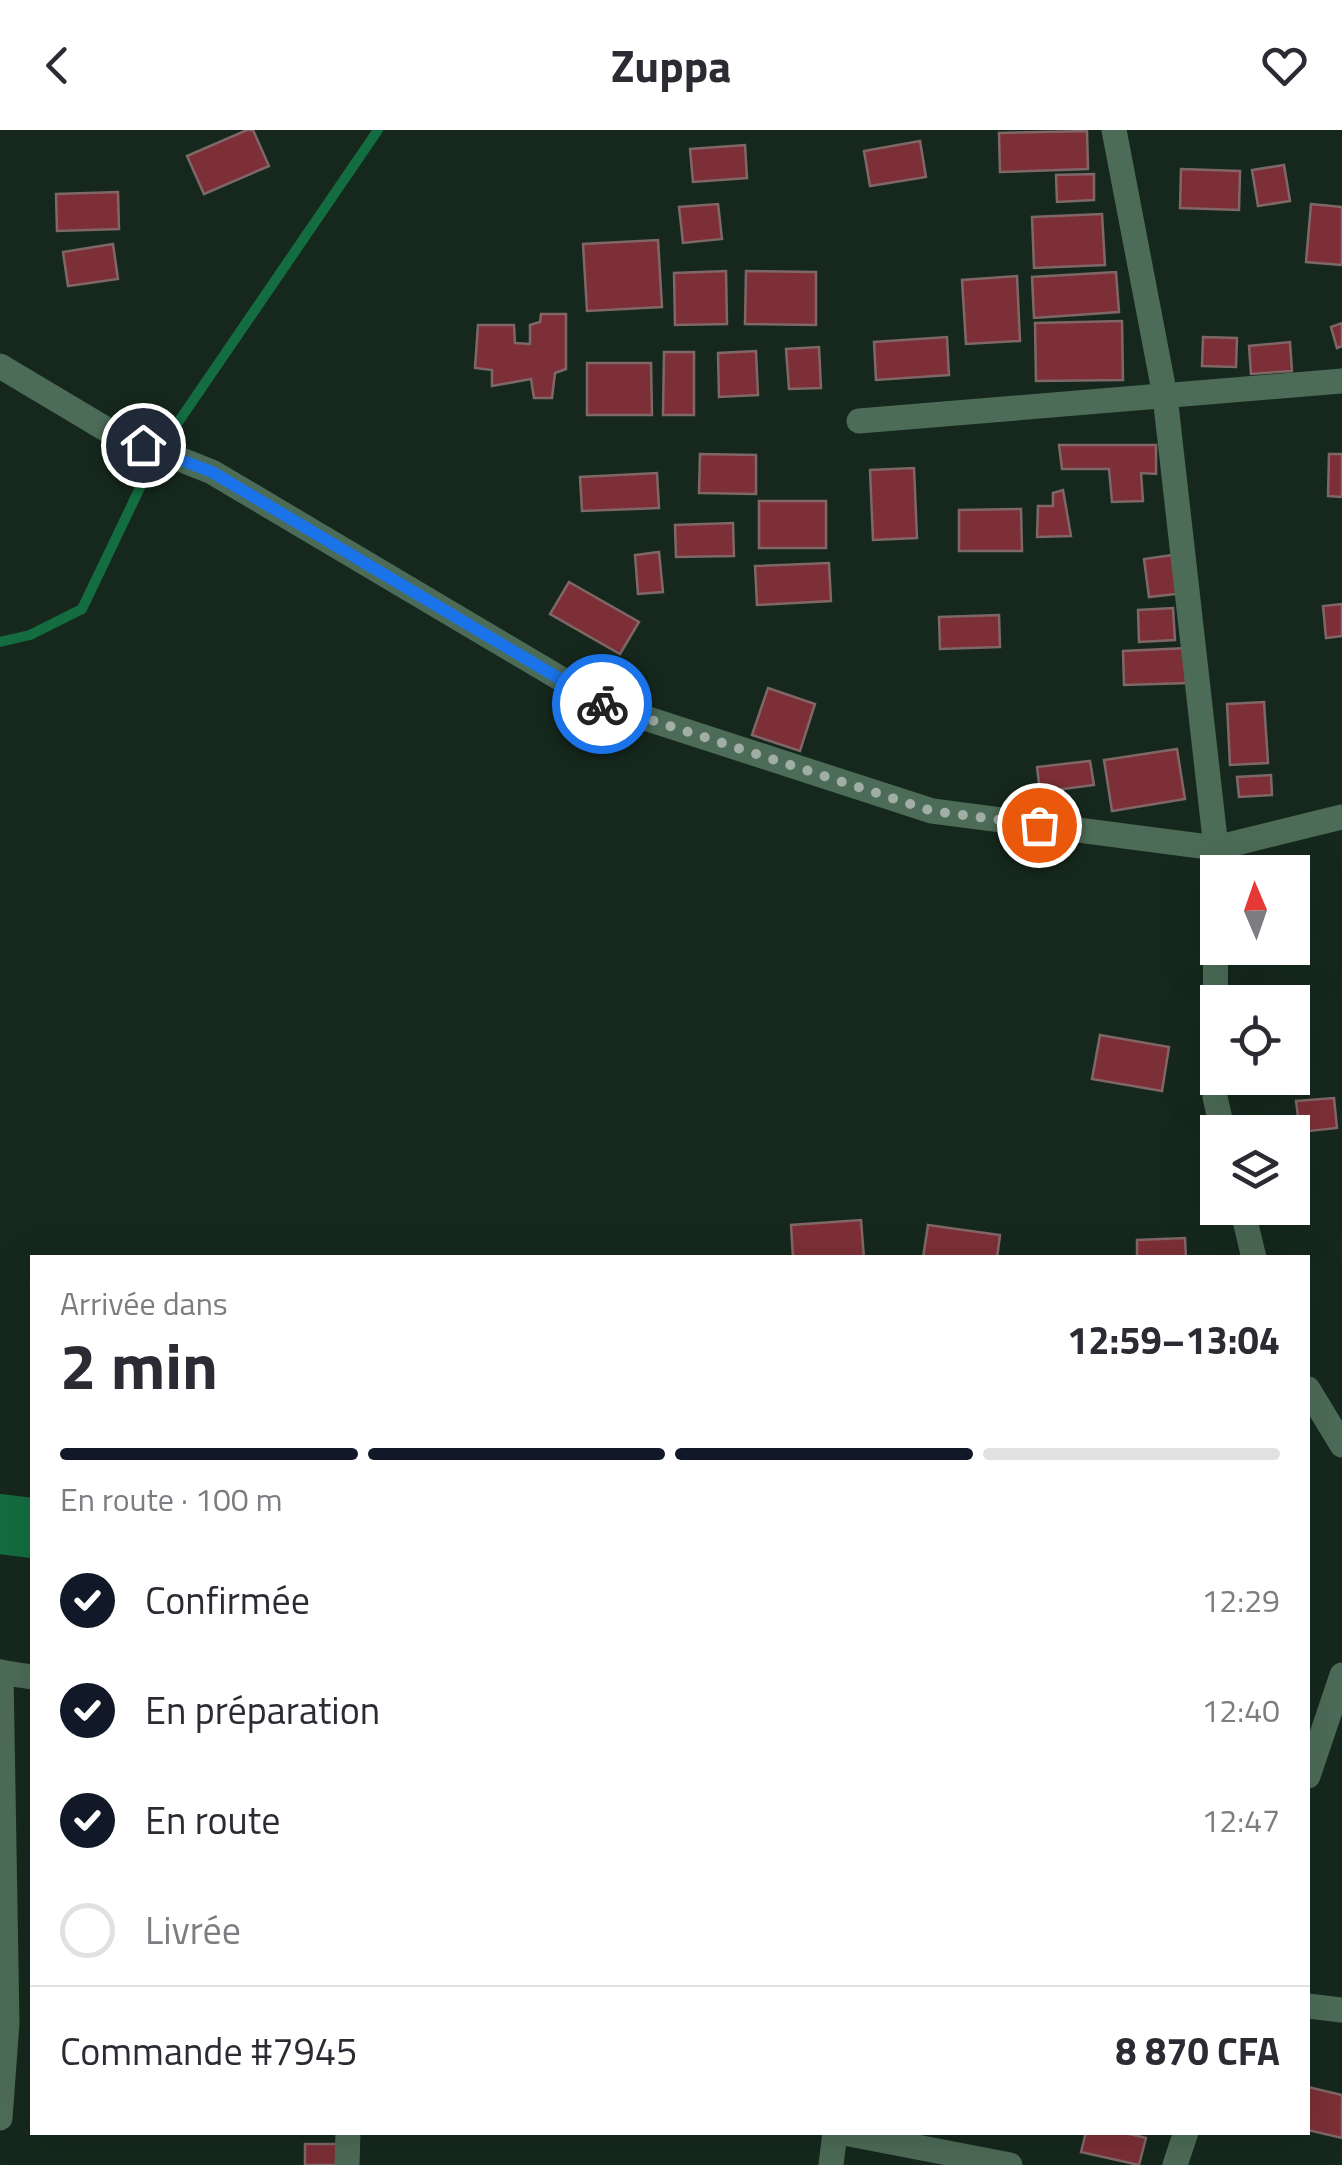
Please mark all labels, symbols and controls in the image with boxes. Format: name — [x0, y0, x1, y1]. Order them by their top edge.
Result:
text: Zuppa — [611, 31, 731, 99]
icon: back — [30, 38, 85, 93]
icon: heart — [1257, 38, 1312, 93]
pin — [101, 403, 186, 488]
icon: home — [116, 418, 171, 473]
courier — [552, 654, 652, 754]
icon: bike — [575, 677, 630, 732]
pin — [997, 783, 1082, 868]
icon: bag — [1012, 798, 1067, 853]
north arrow — [1200, 855, 1310, 965]
map controls — [1200, 855, 1310, 1225]
button: locate — [1200, 985, 1310, 1095]
button: layers — [1200, 1115, 1310, 1225]
text: Arrivée dans — [60, 1279, 228, 1327]
text: 12:59–13:04 — [1067, 1311, 1280, 1369]
text: 2 min — [60, 1315, 218, 1414]
text: En route · 100 m — [60, 1475, 283, 1523]
text: Confirmée — [145, 1571, 310, 1629]
icon: check — [60, 1573, 115, 1628]
text: 12:29 — [1201, 1576, 1280, 1624]
text: En préparation — [145, 1681, 380, 1739]
icon: check — [60, 1683, 115, 1738]
text: 12:40 — [1201, 1686, 1280, 1734]
text: En route — [145, 1791, 280, 1849]
icon: check — [60, 1793, 115, 1848]
text: 12:47 — [1201, 1796, 1280, 1844]
text: Livrée — [145, 1901, 241, 1959]
text: Commande #7945 — [60, 2022, 357, 2080]
text: 8 870 CFA — [1115, 2022, 1280, 2080]

